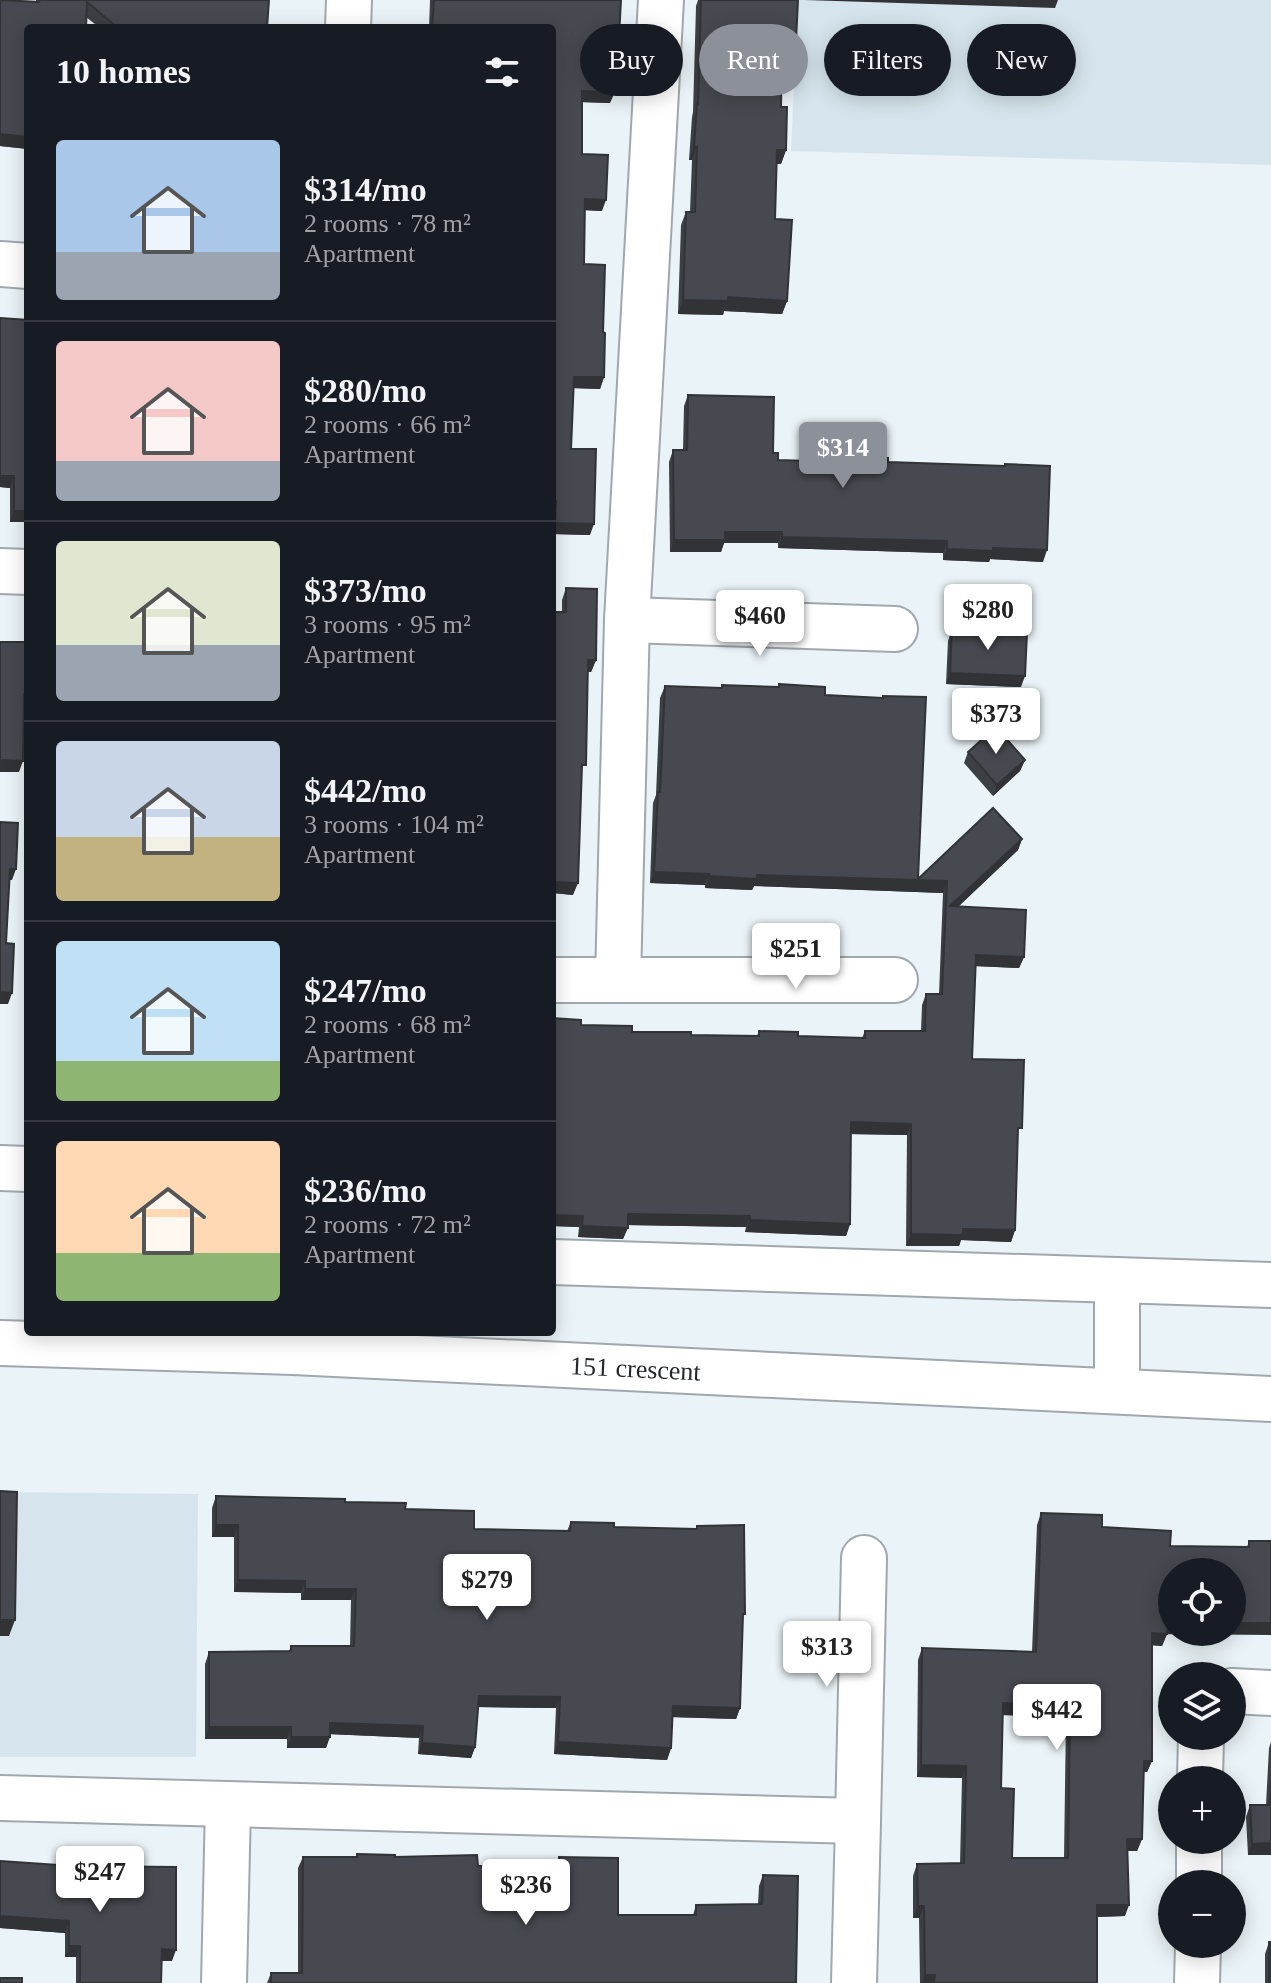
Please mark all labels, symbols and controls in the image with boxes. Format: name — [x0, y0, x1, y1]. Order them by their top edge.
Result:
chip: Buy — [580, 24, 683, 96]
chip: Rent — [699, 24, 808, 96]
chip: Filters — [824, 24, 951, 96]
chip: New — [967, 24, 1076, 96]
icon: filters — [480, 50, 524, 94]
text: 10 homes — [56, 53, 191, 90]
text: $314/mo — [304, 171, 427, 208]
icon: home — [120, 172, 216, 268]
text: 2 rooms · 78 m² — [304, 209, 471, 238]
text: Apartment — [304, 239, 415, 268]
text: $280/mo — [304, 372, 427, 409]
icon: home — [120, 373, 216, 469]
text: 2 rooms · 66 m² — [304, 410, 471, 439]
pin: $314 — [796, 422, 890, 490]
text: $314 — [817, 433, 869, 462]
text: Apartment — [304, 440, 415, 469]
text: $373/mo — [304, 572, 427, 609]
icon: home — [120, 573, 216, 669]
pin: $280 — [941, 584, 1035, 652]
pin: $460 — [713, 590, 807, 658]
text: $280 — [962, 595, 1014, 624]
text: $460 — [734, 601, 786, 630]
text: 3 rooms · 95 m² — [304, 610, 471, 639]
text: Apartment — [304, 640, 415, 669]
pin: $373 — [949, 688, 1043, 756]
text: $373 — [970, 699, 1022, 728]
text: $442/mo — [304, 772, 427, 809]
icon: home — [120, 773, 216, 869]
text: 3 rooms · 104 m² — [304, 810, 484, 839]
text: Apartment — [304, 840, 415, 869]
pin: $251 — [749, 923, 843, 991]
text: $251 — [770, 934, 822, 963]
text: $247/mo — [304, 972, 427, 1009]
icon: home — [120, 973, 216, 1069]
text: 2 rooms · 68 m² — [304, 1010, 471, 1039]
text: Apartment — [304, 1040, 415, 1069]
text: $236/mo — [304, 1172, 427, 1209]
icon: home — [120, 1173, 216, 1269]
text: 2 rooms · 72 m² — [304, 1210, 471, 1239]
text: Apartment — [304, 1240, 415, 1269]
street label: 151 crescent — [569, 1351, 702, 1387]
pin: $279 — [440, 1554, 534, 1622]
map controls — [1158, 1558, 1246, 1958]
button: locate — [1158, 1558, 1246, 1646]
text: $279 — [461, 1565, 513, 1594]
pin: $313 — [780, 1621, 874, 1689]
text: $313 — [801, 1632, 853, 1661]
button: layers — [1158, 1662, 1246, 1750]
pin: $442 — [1010, 1684, 1104, 1752]
text: $442 — [1031, 1695, 1083, 1724]
button: + — [1158, 1766, 1246, 1854]
pin: $247 — [53, 1846, 147, 1914]
text: $247 — [74, 1857, 126, 1886]
pin: $236 — [479, 1859, 573, 1927]
text: $236 — [500, 1870, 552, 1899]
button: − — [1158, 1870, 1246, 1958]

